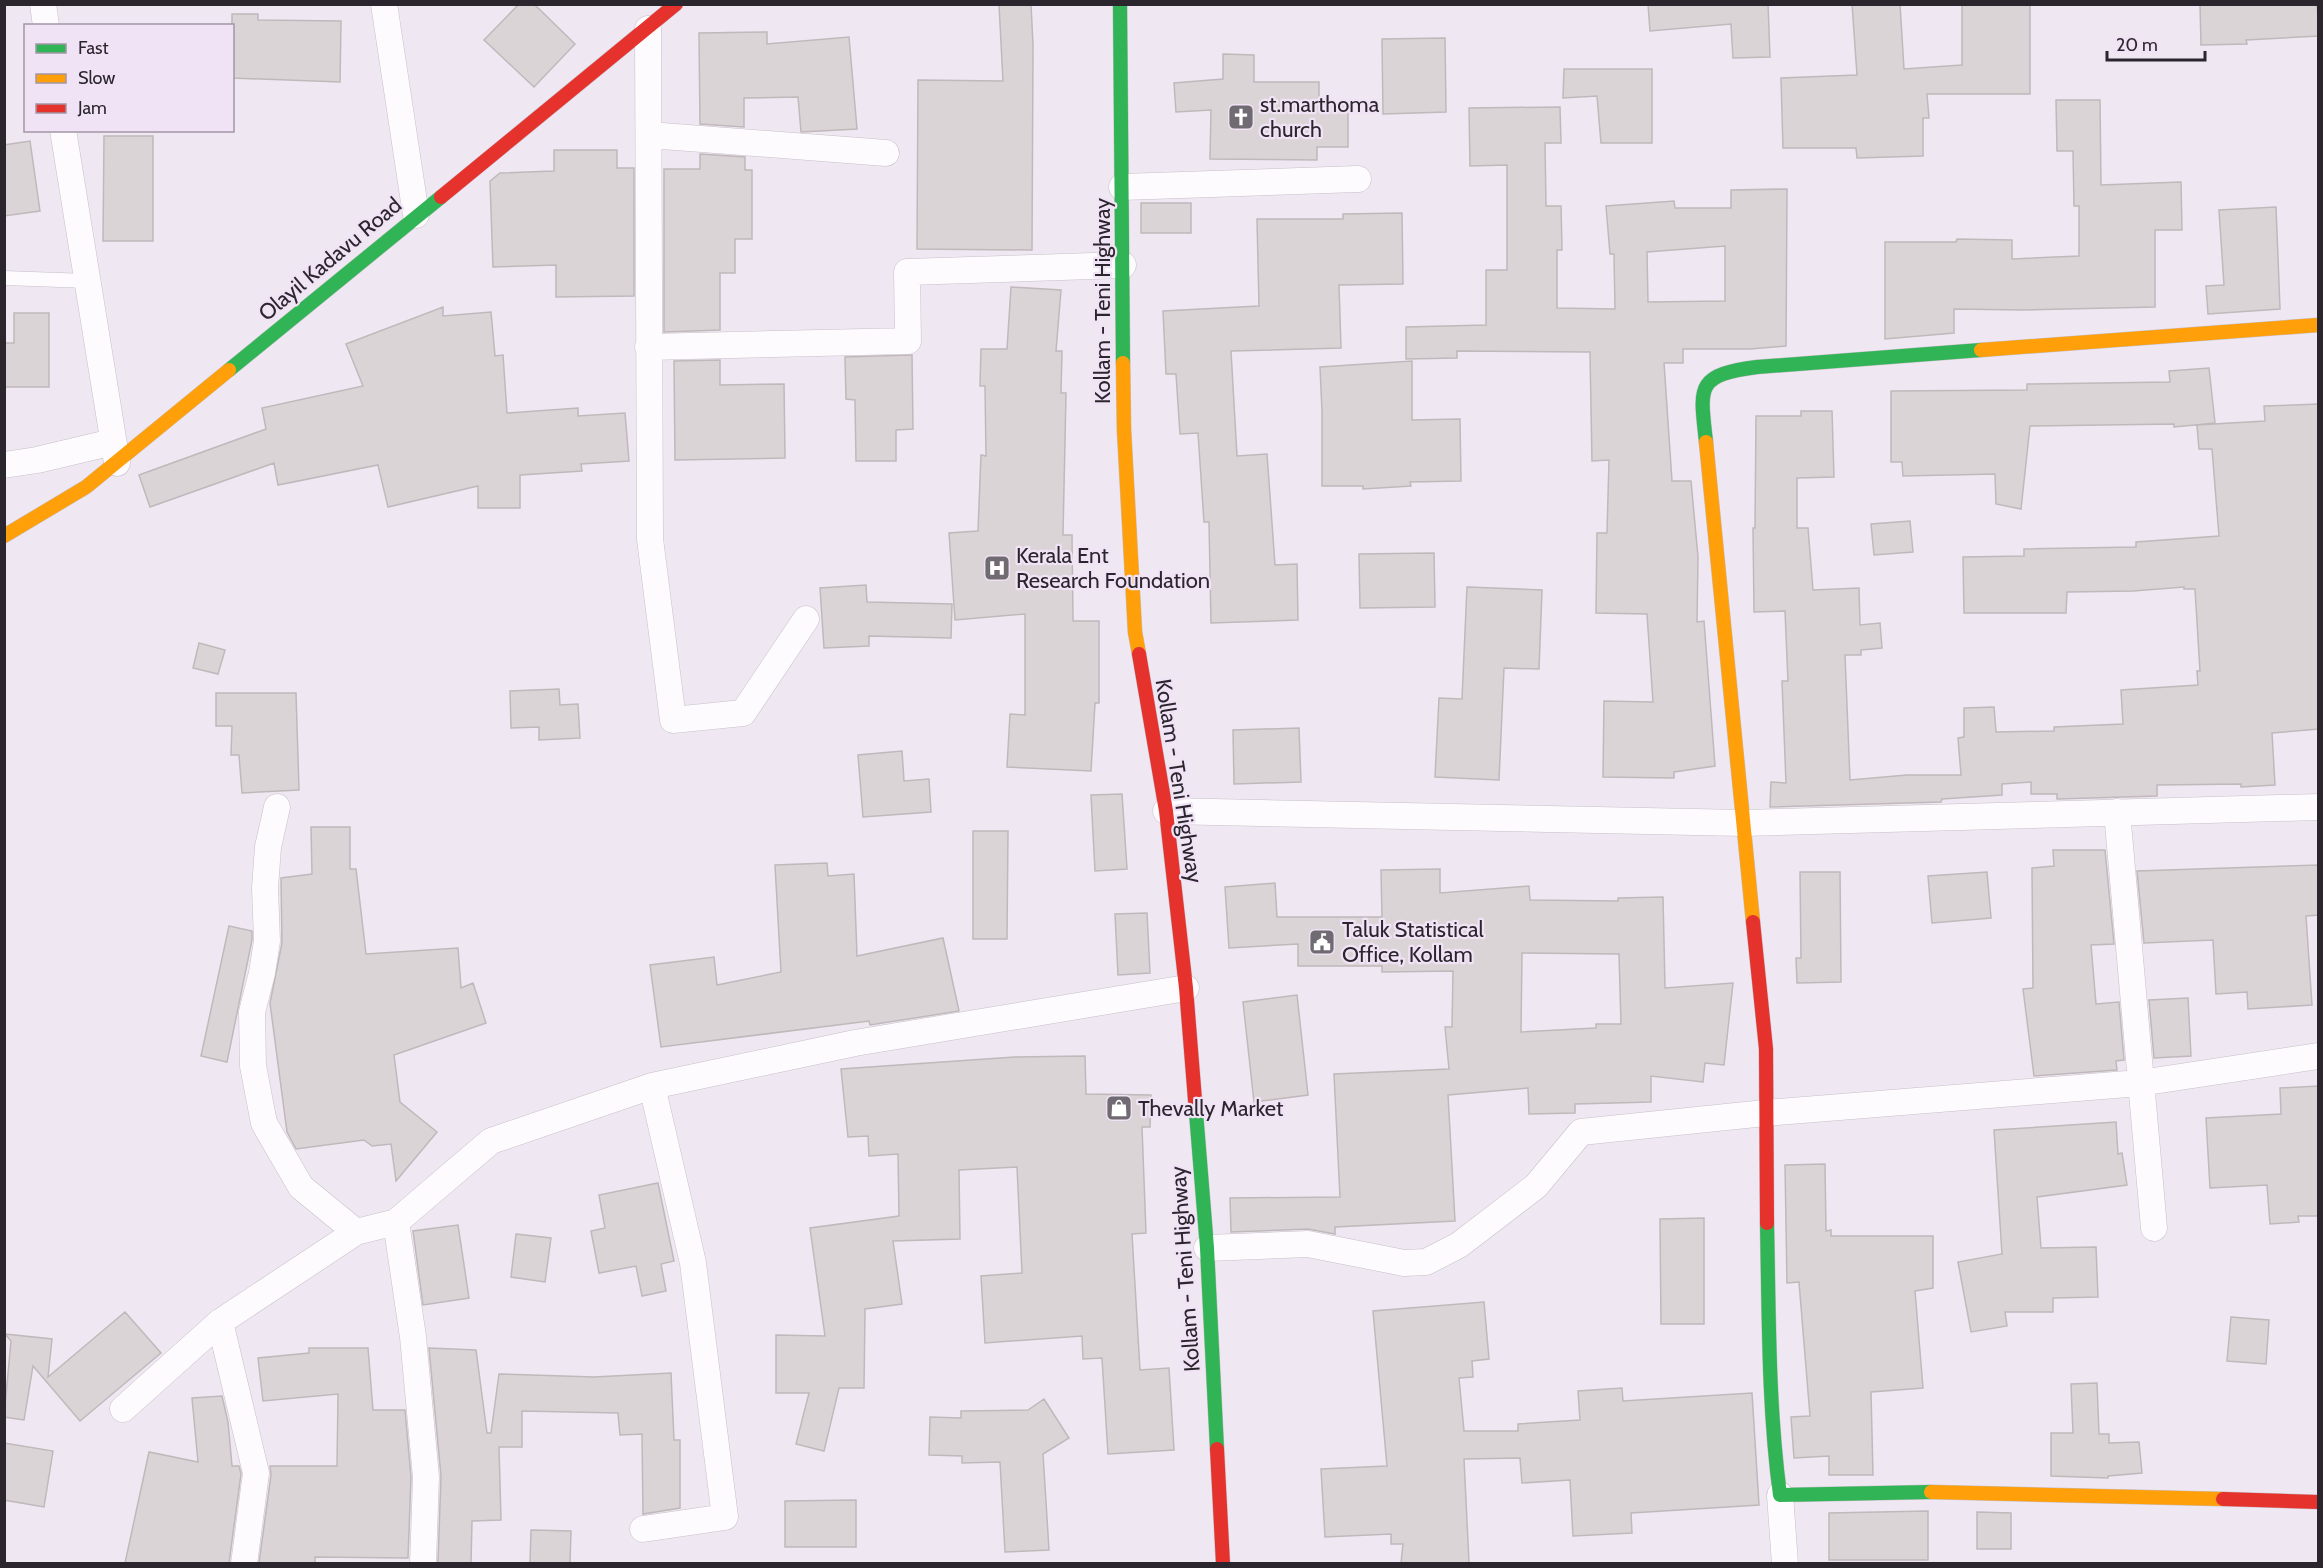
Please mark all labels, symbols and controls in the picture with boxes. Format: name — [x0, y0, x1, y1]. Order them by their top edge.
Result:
legend — [24, 24, 234, 132]
scale bar — [2107, 24, 2204, 62]
text: 20 m — [2116, 34, 2158, 56]
text: Fast — [78, 37, 109, 59]
text: Slow — [78, 67, 115, 89]
place label: st.marthoma church — [1260, 91, 1380, 143]
text: Jam — [77, 97, 107, 119]
church icon: st.marthoma church — [1226, 102, 1256, 132]
street label: Olayil Kadavu Road — [253, 191, 407, 327]
street label: Kollam - Teni Highway — [1089, 198, 1116, 404]
place label: Kerala Ent Research Foundation — [1016, 542, 1210, 594]
hospital icon: Kerala Ent Research Foundation — [982, 553, 1012, 583]
street label: Kollam - Teni Highway — [1150, 677, 1208, 885]
place label: Taluk Statistical Office, Kollam — [1342, 916, 1485, 968]
public building icon: Taluk Statistical Office, Kollam — [1307, 927, 1337, 957]
shop icon: Thevally Market — [1104, 1093, 1134, 1123]
place label: Thevally Market — [1138, 1095, 1284, 1122]
street label: Kollam - Teni Highway — [1164, 1165, 1206, 1373]

